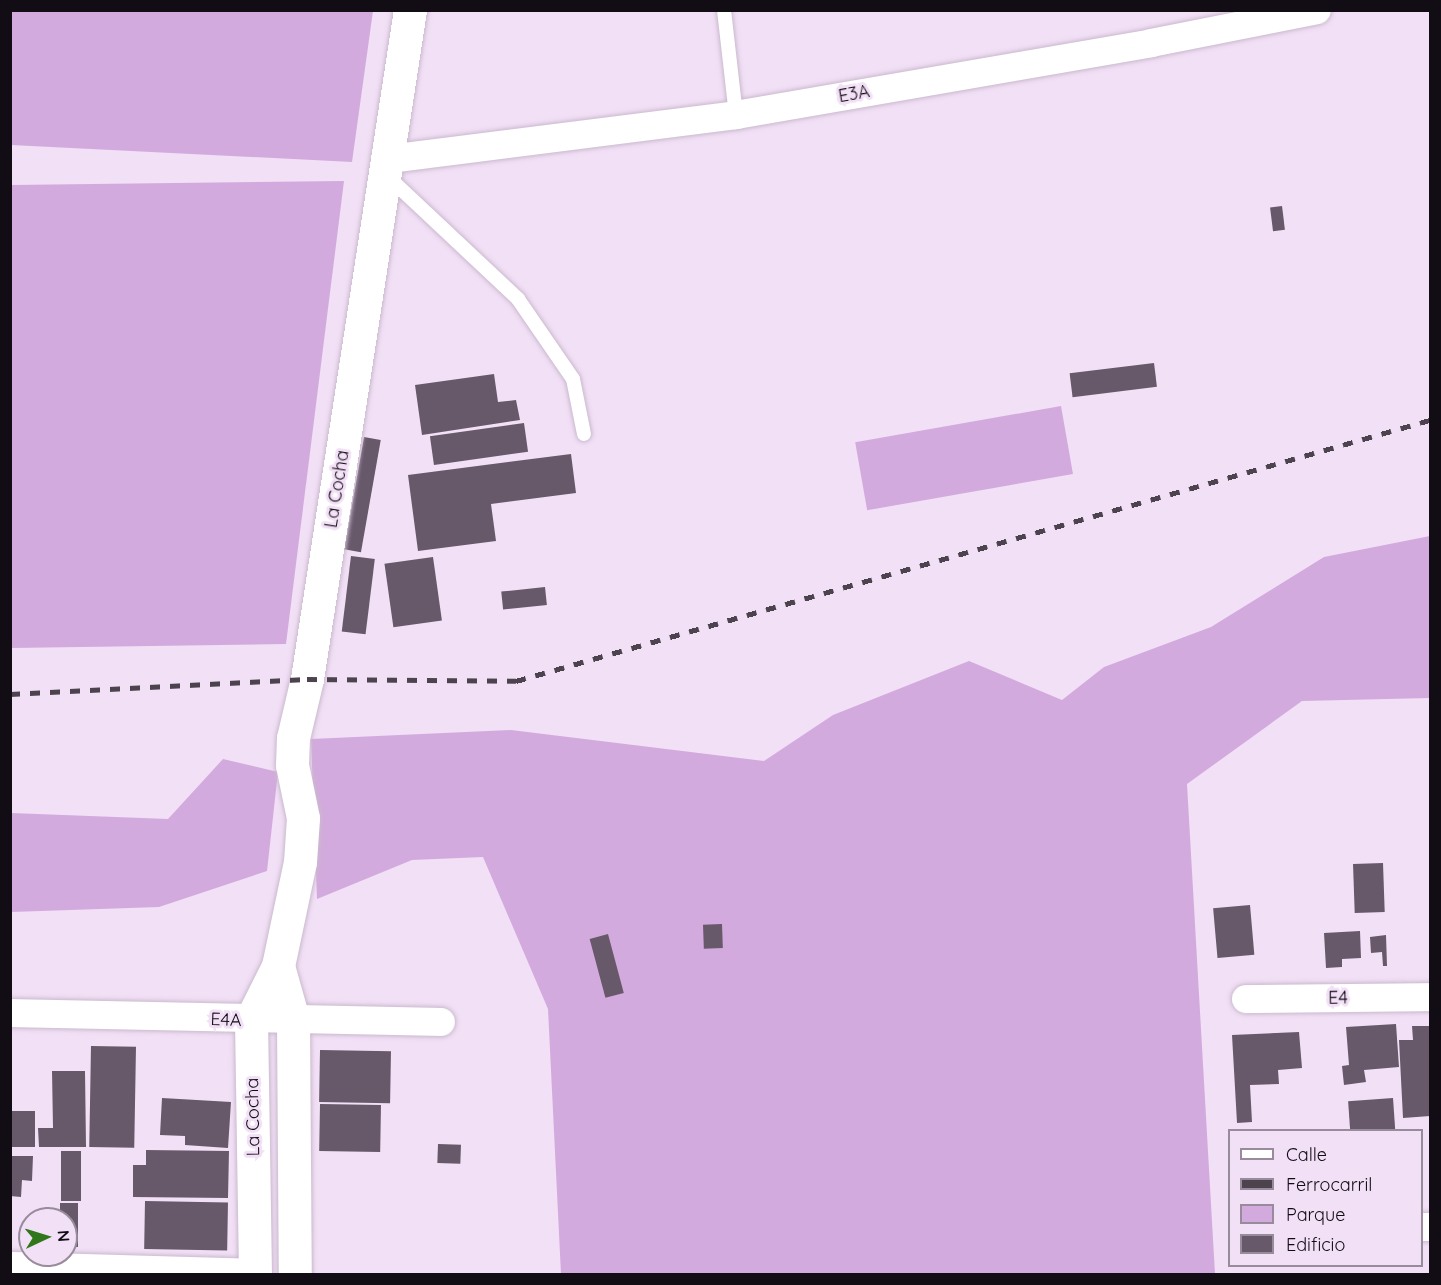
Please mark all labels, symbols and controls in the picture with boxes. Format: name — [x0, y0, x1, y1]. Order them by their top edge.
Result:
street label: E3A — [837, 81, 871, 107]
street label: La Cocha — [320, 449, 354, 529]
street label: E4 — [1328, 987, 1348, 1009]
street label: E4A — [210, 1009, 242, 1031]
street label: La Cocha — [242, 1078, 264, 1156]
legend — [1228, 1129, 1423, 1267]
text: Calle — [1286, 1143, 1327, 1166]
text: Ferrocarril — [1286, 1173, 1373, 1196]
text: Parque — [1286, 1203, 1345, 1226]
north arrow — [18, 1207, 78, 1267]
text: N — [54, 1229, 74, 1242]
text: Edificio — [1286, 1233, 1345, 1256]

